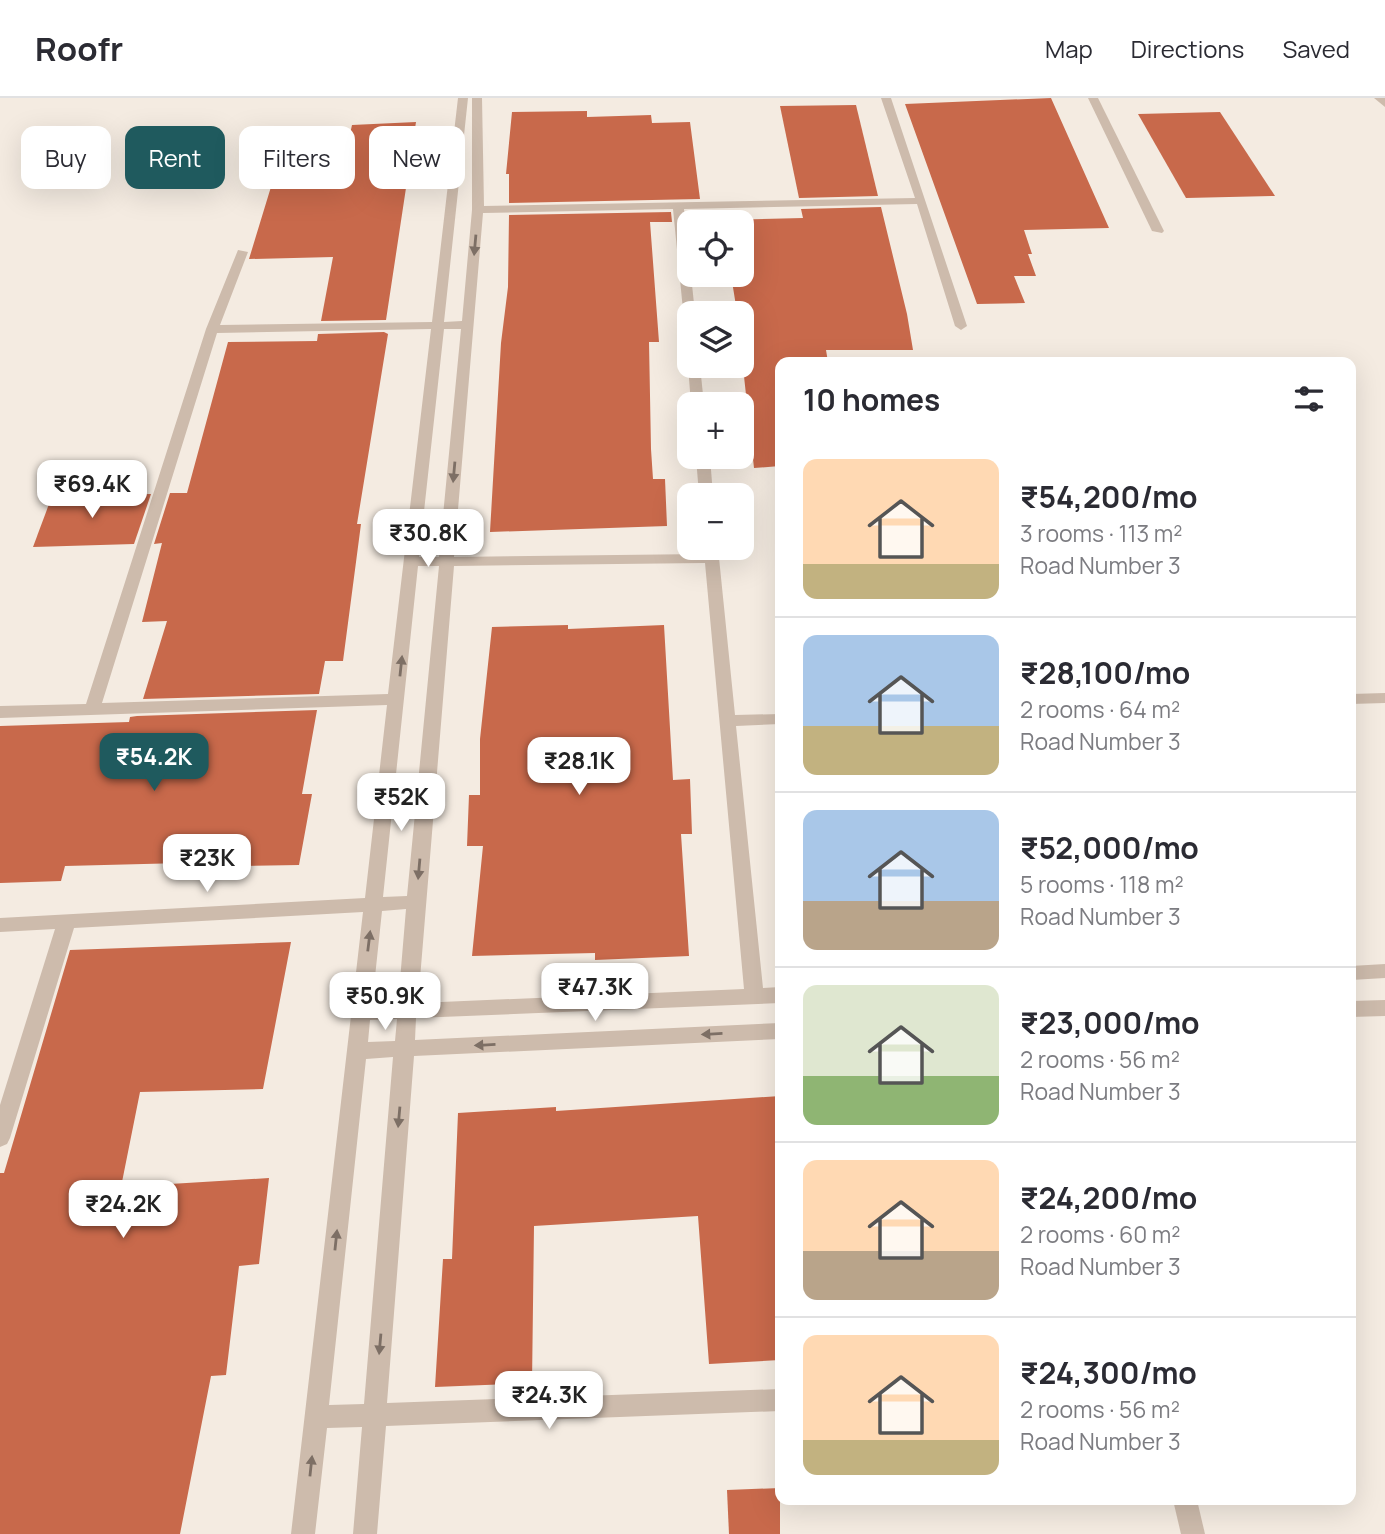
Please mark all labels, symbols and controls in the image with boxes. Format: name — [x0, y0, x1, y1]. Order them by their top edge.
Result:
text: Roofr — [35, 26, 123, 71]
text: Map — [1045, 32, 1093, 65]
text: Directions — [1131, 32, 1244, 65]
text: Saved — [1282, 32, 1350, 65]
chip: Buy — [21, 126, 111, 189]
chip: Rent — [125, 126, 225, 189]
chip: Filters — [239, 126, 355, 189]
chip: New — [369, 126, 465, 189]
map controls — [677, 210, 754, 560]
button: locate — [677, 210, 754, 287]
one-way arrow — [469, 234, 480, 256]
button: layers — [677, 301, 754, 378]
text: 10 homes — [803, 379, 940, 420]
icon: filters — [1290, 380, 1328, 418]
button: + — [677, 392, 754, 469]
pin: ₹69.4K — [35, 460, 149, 520]
one-way arrow — [448, 461, 459, 483]
text: ₹69.4K — [53, 467, 131, 499]
text: ₹54,200/mo — [1020, 476, 1198, 517]
button: − — [677, 483, 754, 560]
icon: home — [859, 487, 943, 571]
pin: ₹30.8K — [371, 510, 485, 569]
text: ₹30.8K — [389, 516, 467, 548]
text: 3 rooms · 113 m² — [1020, 517, 1183, 549]
text: Road Number 3 — [1020, 549, 1181, 581]
text: ₹28,100/mo — [1020, 652, 1190, 693]
one-way arrow — [395, 655, 406, 677]
icon: home — [859, 663, 943, 747]
text: 2 rooms · 64 m² — [1020, 693, 1180, 725]
text: Road Number 3 — [1020, 725, 1181, 757]
pin: ₹54.2K — [97, 734, 211, 793]
pin: ₹28.1K — [522, 738, 636, 797]
text: ₹54.2K — [116, 740, 192, 772]
text: ₹28.1K — [543, 744, 615, 776]
pin: ₹52K — [360, 774, 442, 833]
text: ₹52K — [373, 780, 429, 812]
text: ₹52,000/mo — [1020, 827, 1199, 868]
pin: ₹23K — [166, 834, 248, 894]
icon: home — [859, 838, 943, 922]
text: ₹23K — [179, 841, 235, 873]
one-way arrow — [413, 858, 424, 880]
text: 5 rooms · 118 m² — [1020, 868, 1184, 900]
text: Road Number 3 — [1020, 900, 1181, 932]
one-way arrow — [364, 930, 375, 952]
pin: ₹47.3K — [538, 964, 652, 1023]
text: ₹47.3K — [557, 970, 633, 1002]
pin: ₹50.9K — [328, 972, 442, 1032]
text: ₹50.9K — [346, 979, 424, 1011]
text: ₹23,000/mo — [1020, 1002, 1200, 1043]
icon: home — [859, 1013, 943, 1097]
one-way arrow — [701, 1028, 723, 1039]
one-way arrow — [474, 1040, 496, 1051]
text: 2 rooms · 56 m² — [1020, 1043, 1180, 1075]
text: Road Number 3 — [1020, 1075, 1181, 1107]
one-way arrow — [393, 1106, 404, 1128]
text: ₹24,200/mo — [1020, 1177, 1197, 1218]
pin: ₹24.2K — [66, 1180, 180, 1240]
text: ₹24.2K — [85, 1187, 161, 1219]
icon: home — [859, 1188, 943, 1272]
text: 2 rooms · 60 m² — [1020, 1218, 1181, 1250]
one-way arrow — [331, 1229, 342, 1251]
text: Road Number 3 — [1020, 1250, 1181, 1282]
one-way arrow — [374, 1333, 385, 1355]
text: ₹24,300/mo — [1020, 1352, 1197, 1393]
icon: home — [859, 1363, 943, 1447]
pin: ₹24.3K — [492, 1372, 606, 1431]
text: ₹24.3K — [511, 1378, 587, 1410]
text: 2 rooms · 56 m² — [1020, 1393, 1180, 1425]
text: Road Number 3 — [1020, 1425, 1181, 1457]
one-way arrow — [306, 1455, 317, 1477]

